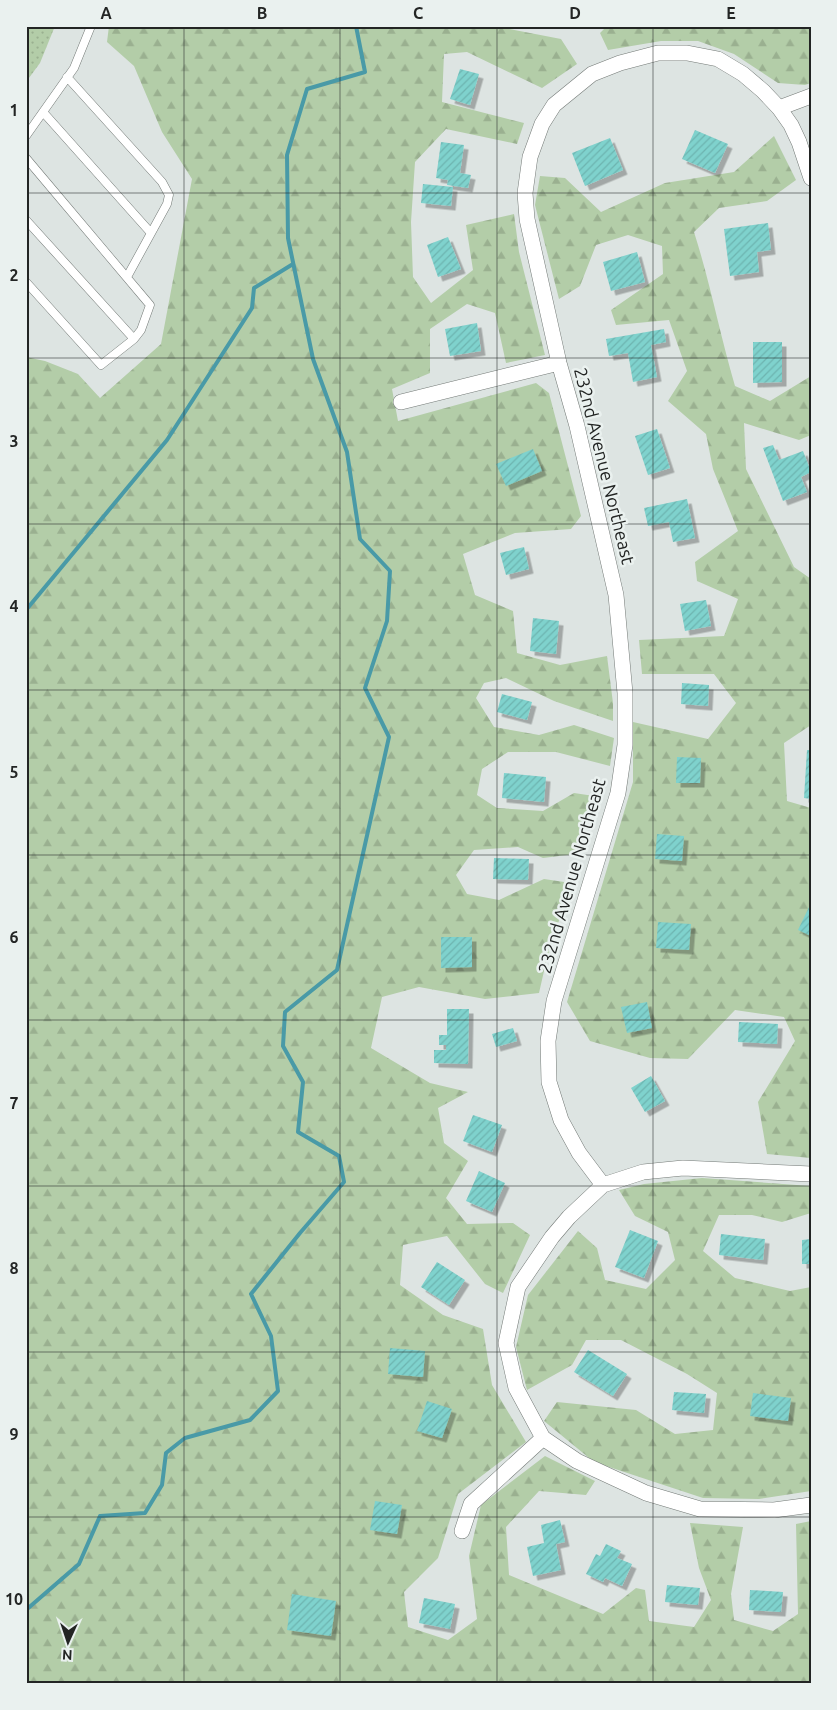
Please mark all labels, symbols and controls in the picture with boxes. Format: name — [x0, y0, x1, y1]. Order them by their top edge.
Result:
text: A — [100, 4, 112, 22]
text: B — [257, 4, 267, 22]
text: C — [413, 4, 423, 22]
text: D — [569, 4, 581, 22]
text: E — [726, 4, 736, 22]
text: 1 — [9, 101, 19, 119]
text: 2 — [9, 266, 19, 284]
street label: 232nd Avenue Northeast — [571, 365, 639, 566]
text: 3 — [9, 432, 19, 450]
text: 4 — [9, 597, 19, 615]
text: 5 — [9, 763, 19, 781]
street label: 232nd Avenue Northeast — [534, 776, 608, 975]
text: 6 — [9, 928, 19, 946]
text: 7 — [9, 1094, 19, 1112]
text: 8 — [9, 1259, 19, 1277]
text: 9 — [9, 1425, 19, 1443]
text: 10 — [5, 1590, 23, 1608]
north arrow — [42, 1618, 92, 1668]
text: N — [62, 1647, 73, 1663]

